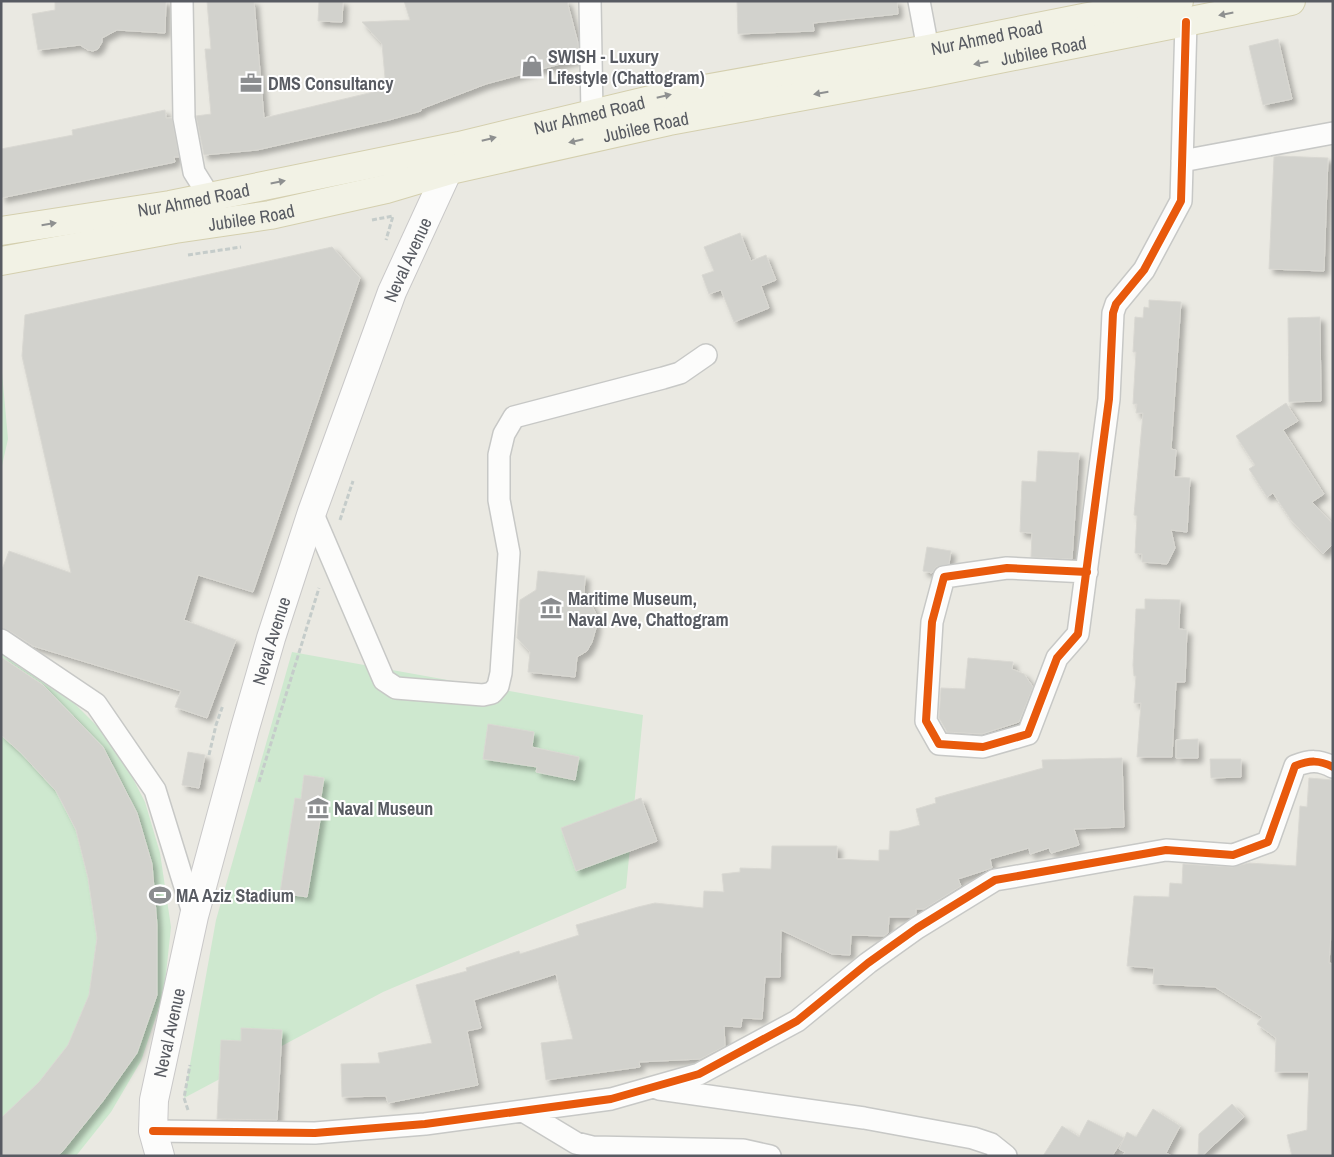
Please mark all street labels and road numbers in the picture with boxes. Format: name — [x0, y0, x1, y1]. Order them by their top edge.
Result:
street label: Nur Ahmed Road — [929, 14, 1045, 61]
street label: Jubilee Road — [998, 29, 1089, 71]
street label: Nur Ahmed Road — [531, 89, 647, 140]
street label: Jubilee Road — [600, 105, 690, 148]
street label: Nur Ahmed Road — [136, 177, 252, 222]
street label: Jubilee Road — [206, 197, 297, 236]
street label: Neval Avenue — [377, 213, 437, 305]
street label: Neval Avenue — [246, 594, 296, 688]
street label: Neval Avenue — [147, 985, 191, 1080]

